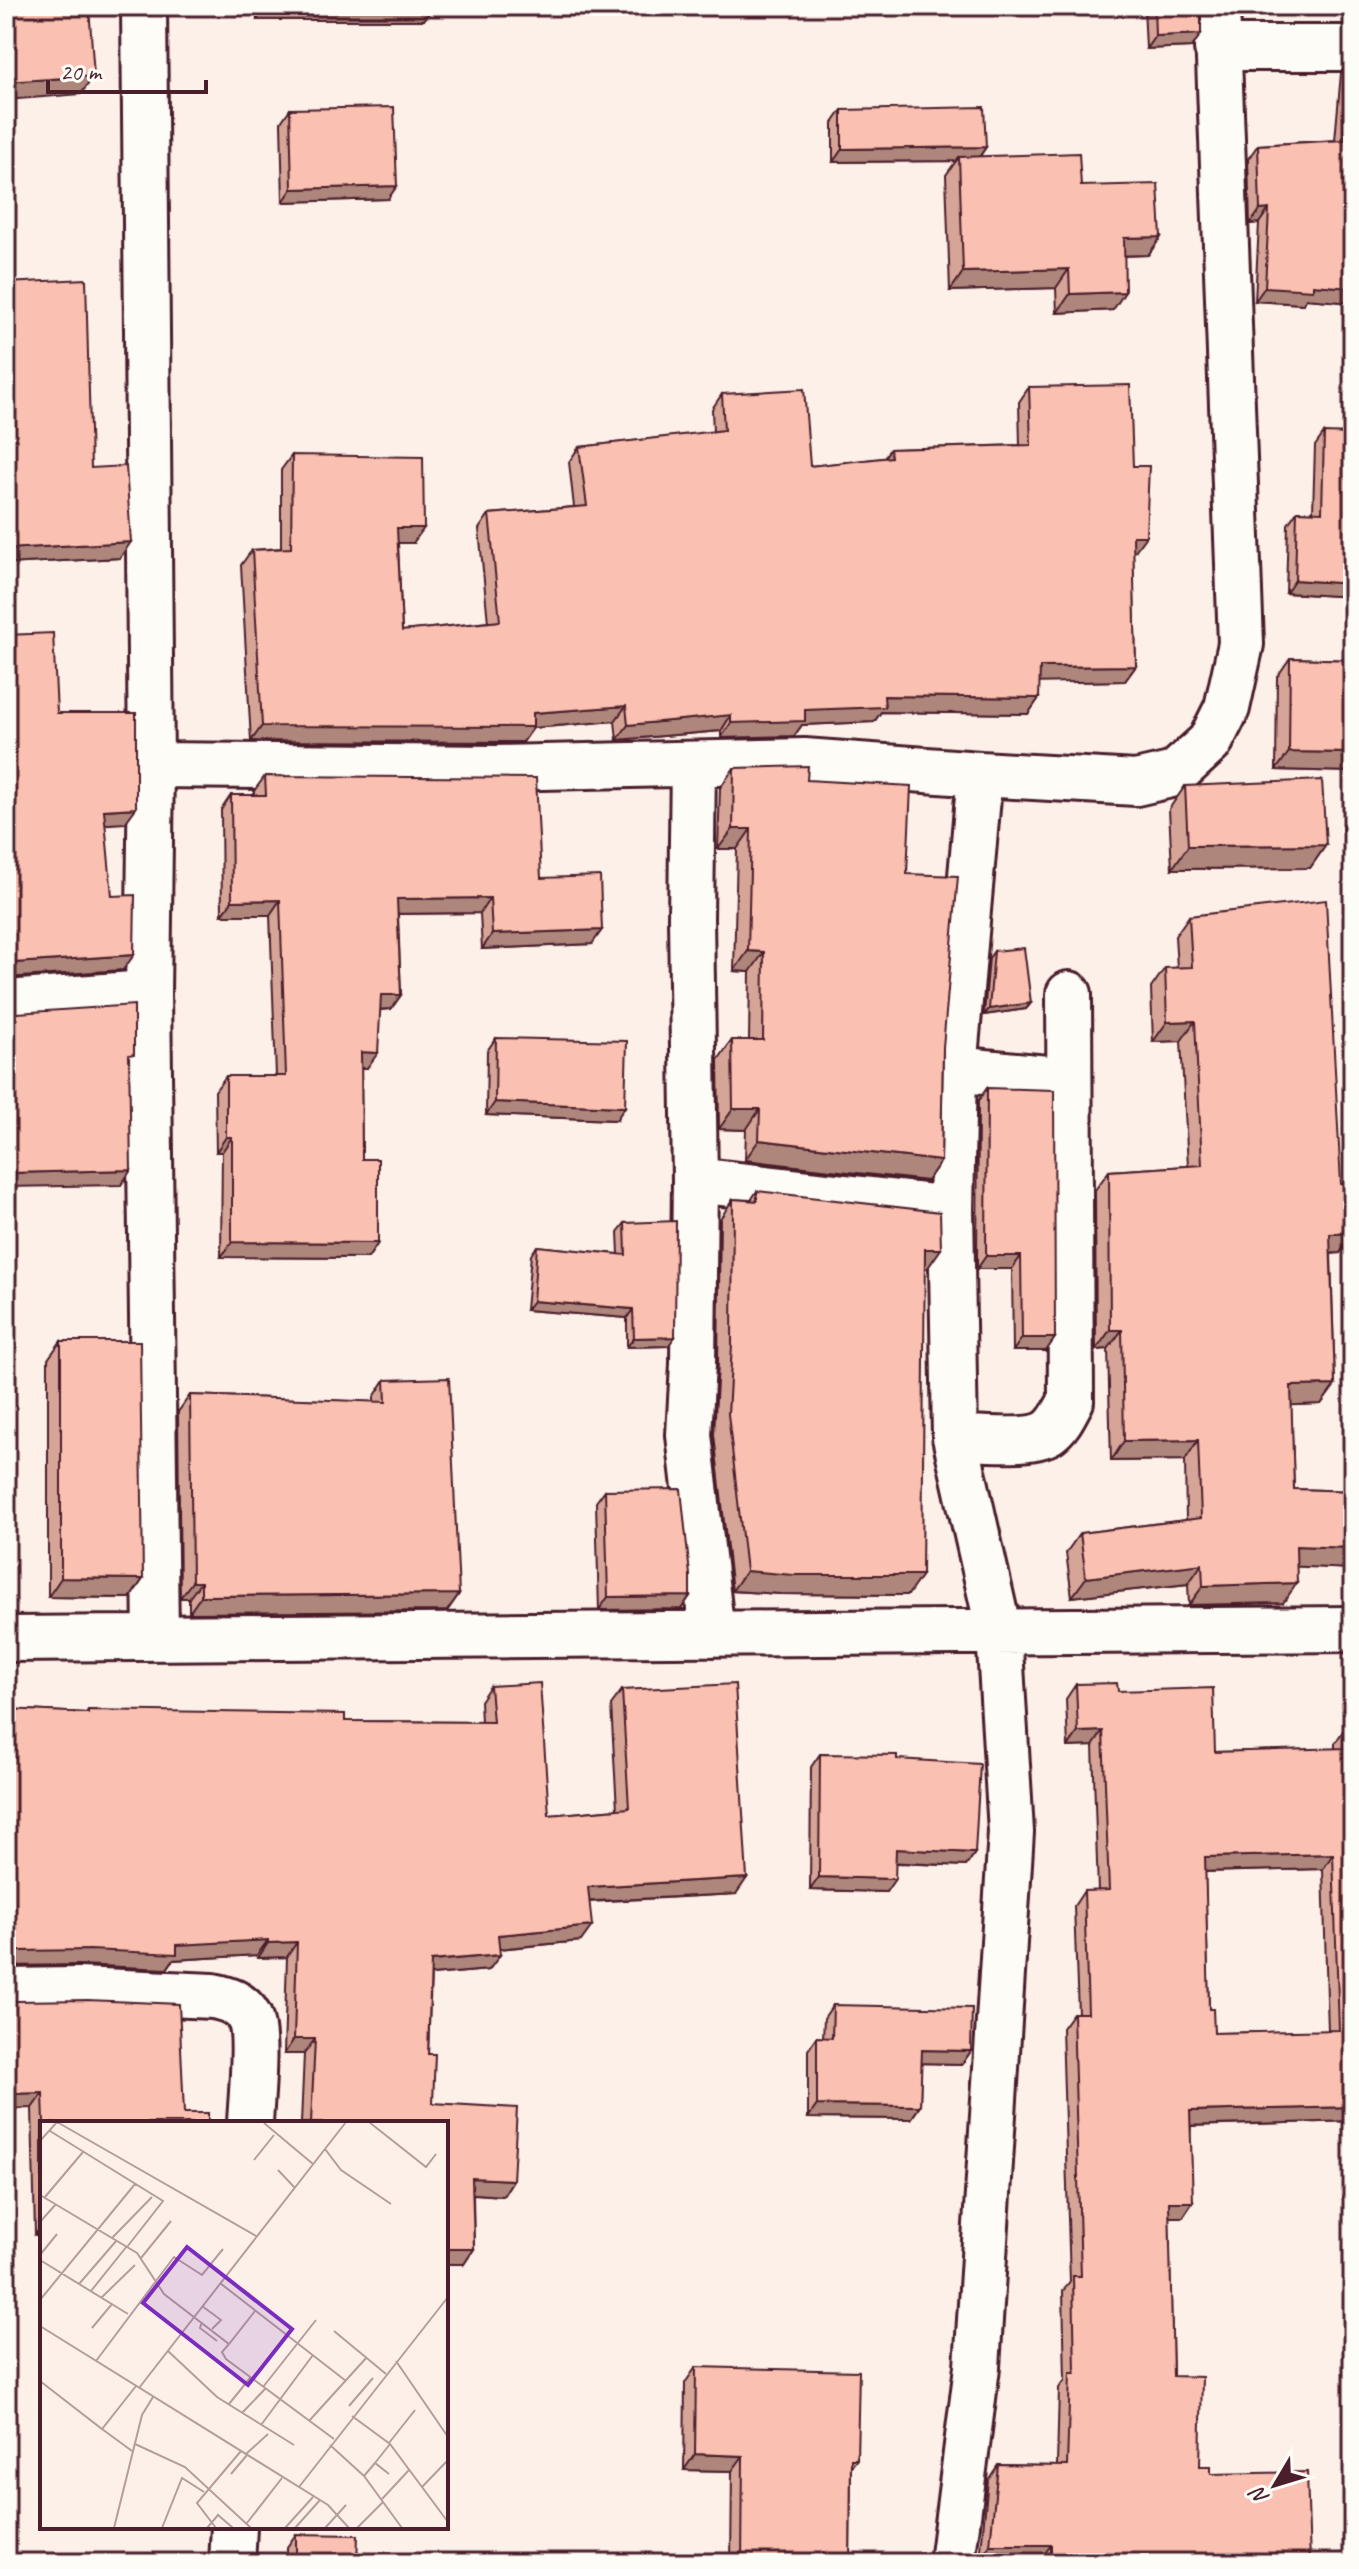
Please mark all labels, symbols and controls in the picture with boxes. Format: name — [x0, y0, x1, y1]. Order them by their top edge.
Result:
scale bar — [48, 44, 206, 94]
text: 20 m — [60, 57, 103, 87]
inset map — [40, 2121, 448, 2529]
north arrow — [1235, 2445, 1315, 2525]
text: N — [1243, 2480, 1275, 2511]

